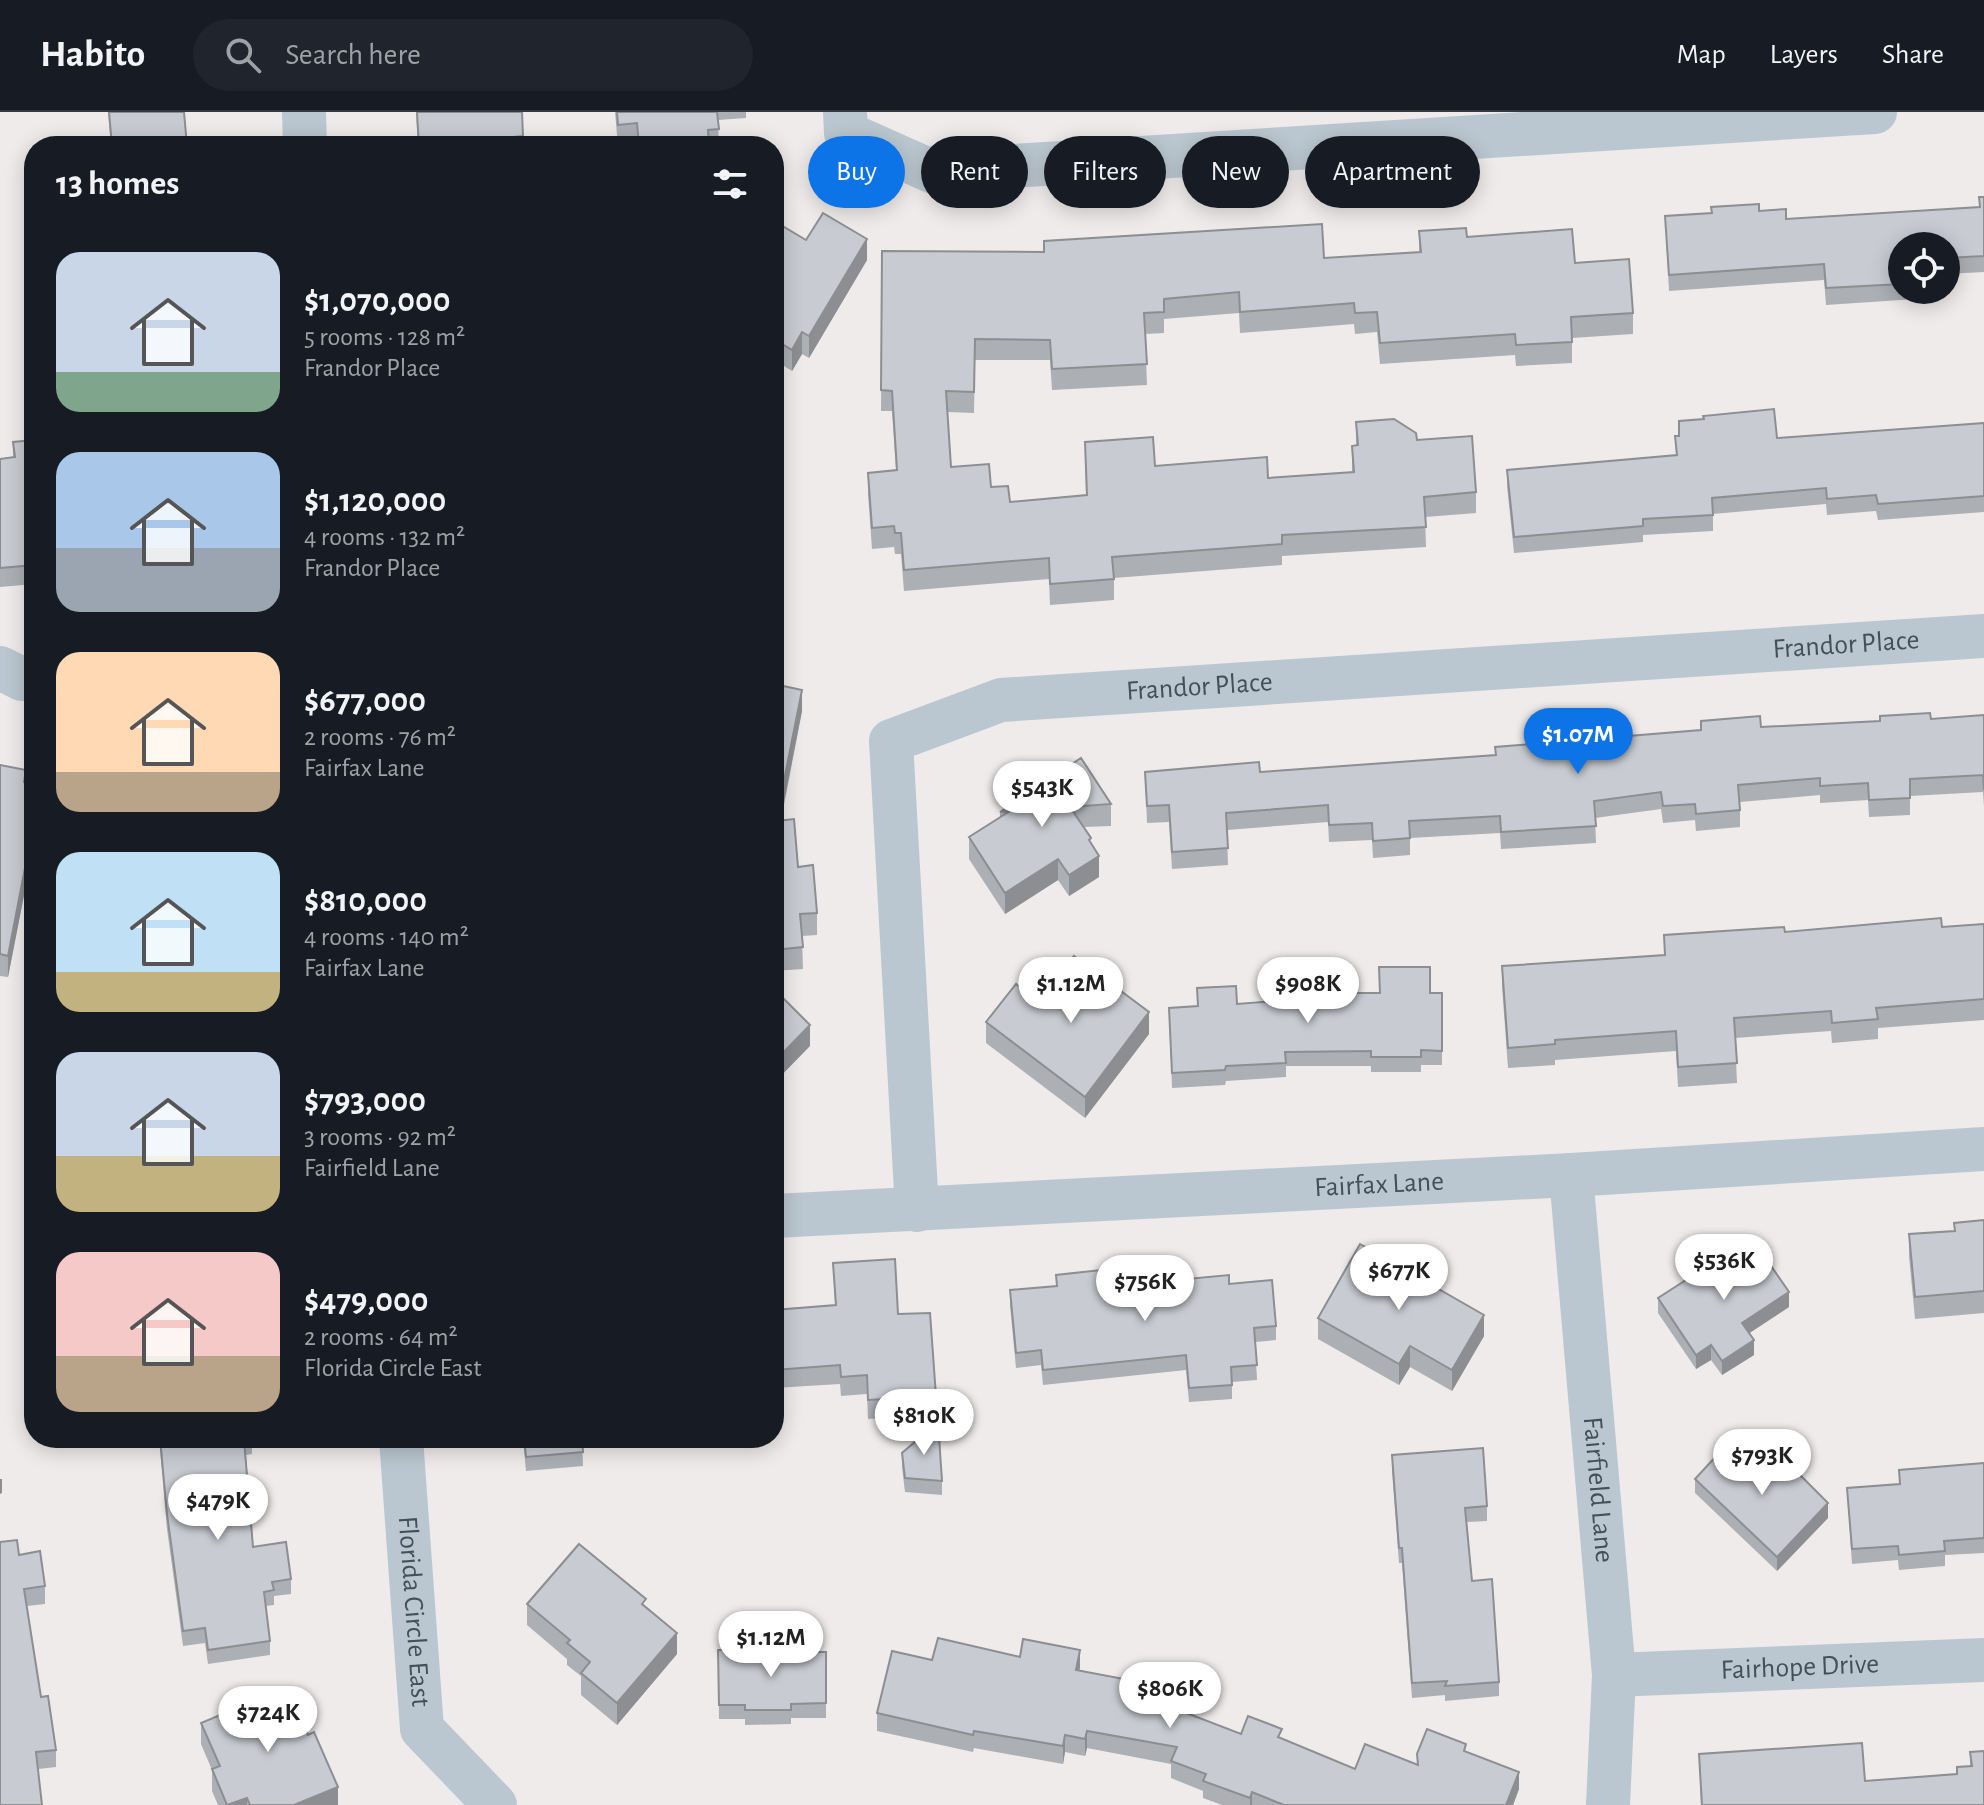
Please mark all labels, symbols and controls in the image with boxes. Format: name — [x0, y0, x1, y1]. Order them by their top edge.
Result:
search box — [193, 19, 753, 91]
icon: search — [221, 33, 265, 77]
text: Habito — [40, 36, 145, 74]
text: Search here — [285, 40, 421, 70]
text: Map — [1677, 41, 1726, 69]
text: Layers — [1770, 41, 1838, 69]
text: Share — [1882, 41, 1944, 69]
chip: Buy — [808, 136, 905, 208]
chip: Rent — [921, 136, 1028, 208]
chip: Filters — [1044, 136, 1166, 208]
chip: New — [1182, 136, 1289, 208]
chip: Apartment — [1305, 136, 1480, 208]
icon: filters — [708, 162, 752, 206]
text: 13 homes — [56, 167, 179, 201]
map controls — [1888, 232, 1960, 304]
button: locate — [1888, 232, 1960, 304]
icon: home — [120, 284, 216, 380]
text: $1,070,000 — [304, 284, 450, 318]
text: 5 rooms · 128 m² — [304, 324, 465, 350]
text: Frandor Place — [304, 355, 440, 381]
icon: home — [120, 484, 216, 580]
text: $1,120,000 — [304, 484, 446, 518]
text: 4 rooms · 132 m² — [304, 524, 465, 550]
text: Frandor Place — [304, 555, 440, 581]
street label: Frandor Place — [1772, 626, 1920, 664]
street label: Frandor Place — [1125, 668, 1274, 706]
icon: home — [120, 684, 216, 780]
text: $677,000 — [304, 684, 426, 718]
pin: $1.07M — [1513, 708, 1643, 776]
text: $1.07M — [1542, 721, 1614, 747]
text: 2 rooms · 76 m² — [304, 724, 456, 750]
text: Fairfax Lane — [304, 755, 424, 781]
pin: $543K — [986, 761, 1098, 829]
text: $543K — [1011, 774, 1073, 800]
icon: home — [120, 884, 216, 980]
text: $810,000 — [304, 884, 427, 918]
text: 4 rooms · 140 m² — [304, 924, 469, 950]
text: Fairfax Lane — [304, 955, 424, 981]
pin: $1.12M — [1006, 957, 1136, 1025]
pin: $908K — [1252, 957, 1364, 1025]
text: $1.12M — [1036, 970, 1106, 996]
text: $908K — [1275, 970, 1341, 996]
icon: home — [120, 1084, 216, 1180]
text: $793,000 — [304, 1084, 426, 1118]
text: 3 rooms · 92 m² — [304, 1124, 456, 1150]
text: Fairfield Lane — [304, 1155, 440, 1181]
street label: Fairfax Lane — [1314, 1168, 1445, 1202]
pin: $536K — [1668, 1234, 1780, 1302]
pin: $677K — [1343, 1244, 1455, 1312]
text: $536K — [1693, 1247, 1755, 1273]
pin: $756K — [1089, 1255, 1201, 1323]
text: $677K — [1368, 1257, 1430, 1283]
text: $756K — [1114, 1268, 1176, 1294]
icon: home — [120, 1284, 216, 1380]
text: $479,000 — [304, 1284, 428, 1318]
text: 2 rooms · 64 m² — [304, 1324, 458, 1350]
text: Florida Circle East — [304, 1355, 481, 1381]
pin: $810K — [868, 1389, 980, 1457]
text: $810K — [893, 1402, 955, 1428]
street label: Fairfield Lane — [1578, 1416, 1618, 1564]
pin: $793K — [1706, 1429, 1818, 1497]
text: $793K — [1731, 1442, 1793, 1468]
pin: $479K — [162, 1474, 274, 1542]
text: $479K — [186, 1487, 250, 1513]
street label: Florida Circle East — [393, 1515, 434, 1708]
pin: $1.12M — [706, 1611, 836, 1679]
text: $1.12M — [736, 1624, 806, 1650]
street label: Fairhope Drive — [1720, 1650, 1880, 1685]
pin: $806K — [1114, 1662, 1226, 1730]
text: $806K — [1137, 1675, 1203, 1701]
pin: $724K — [212, 1686, 324, 1754]
text: $724K — [236, 1699, 300, 1725]

